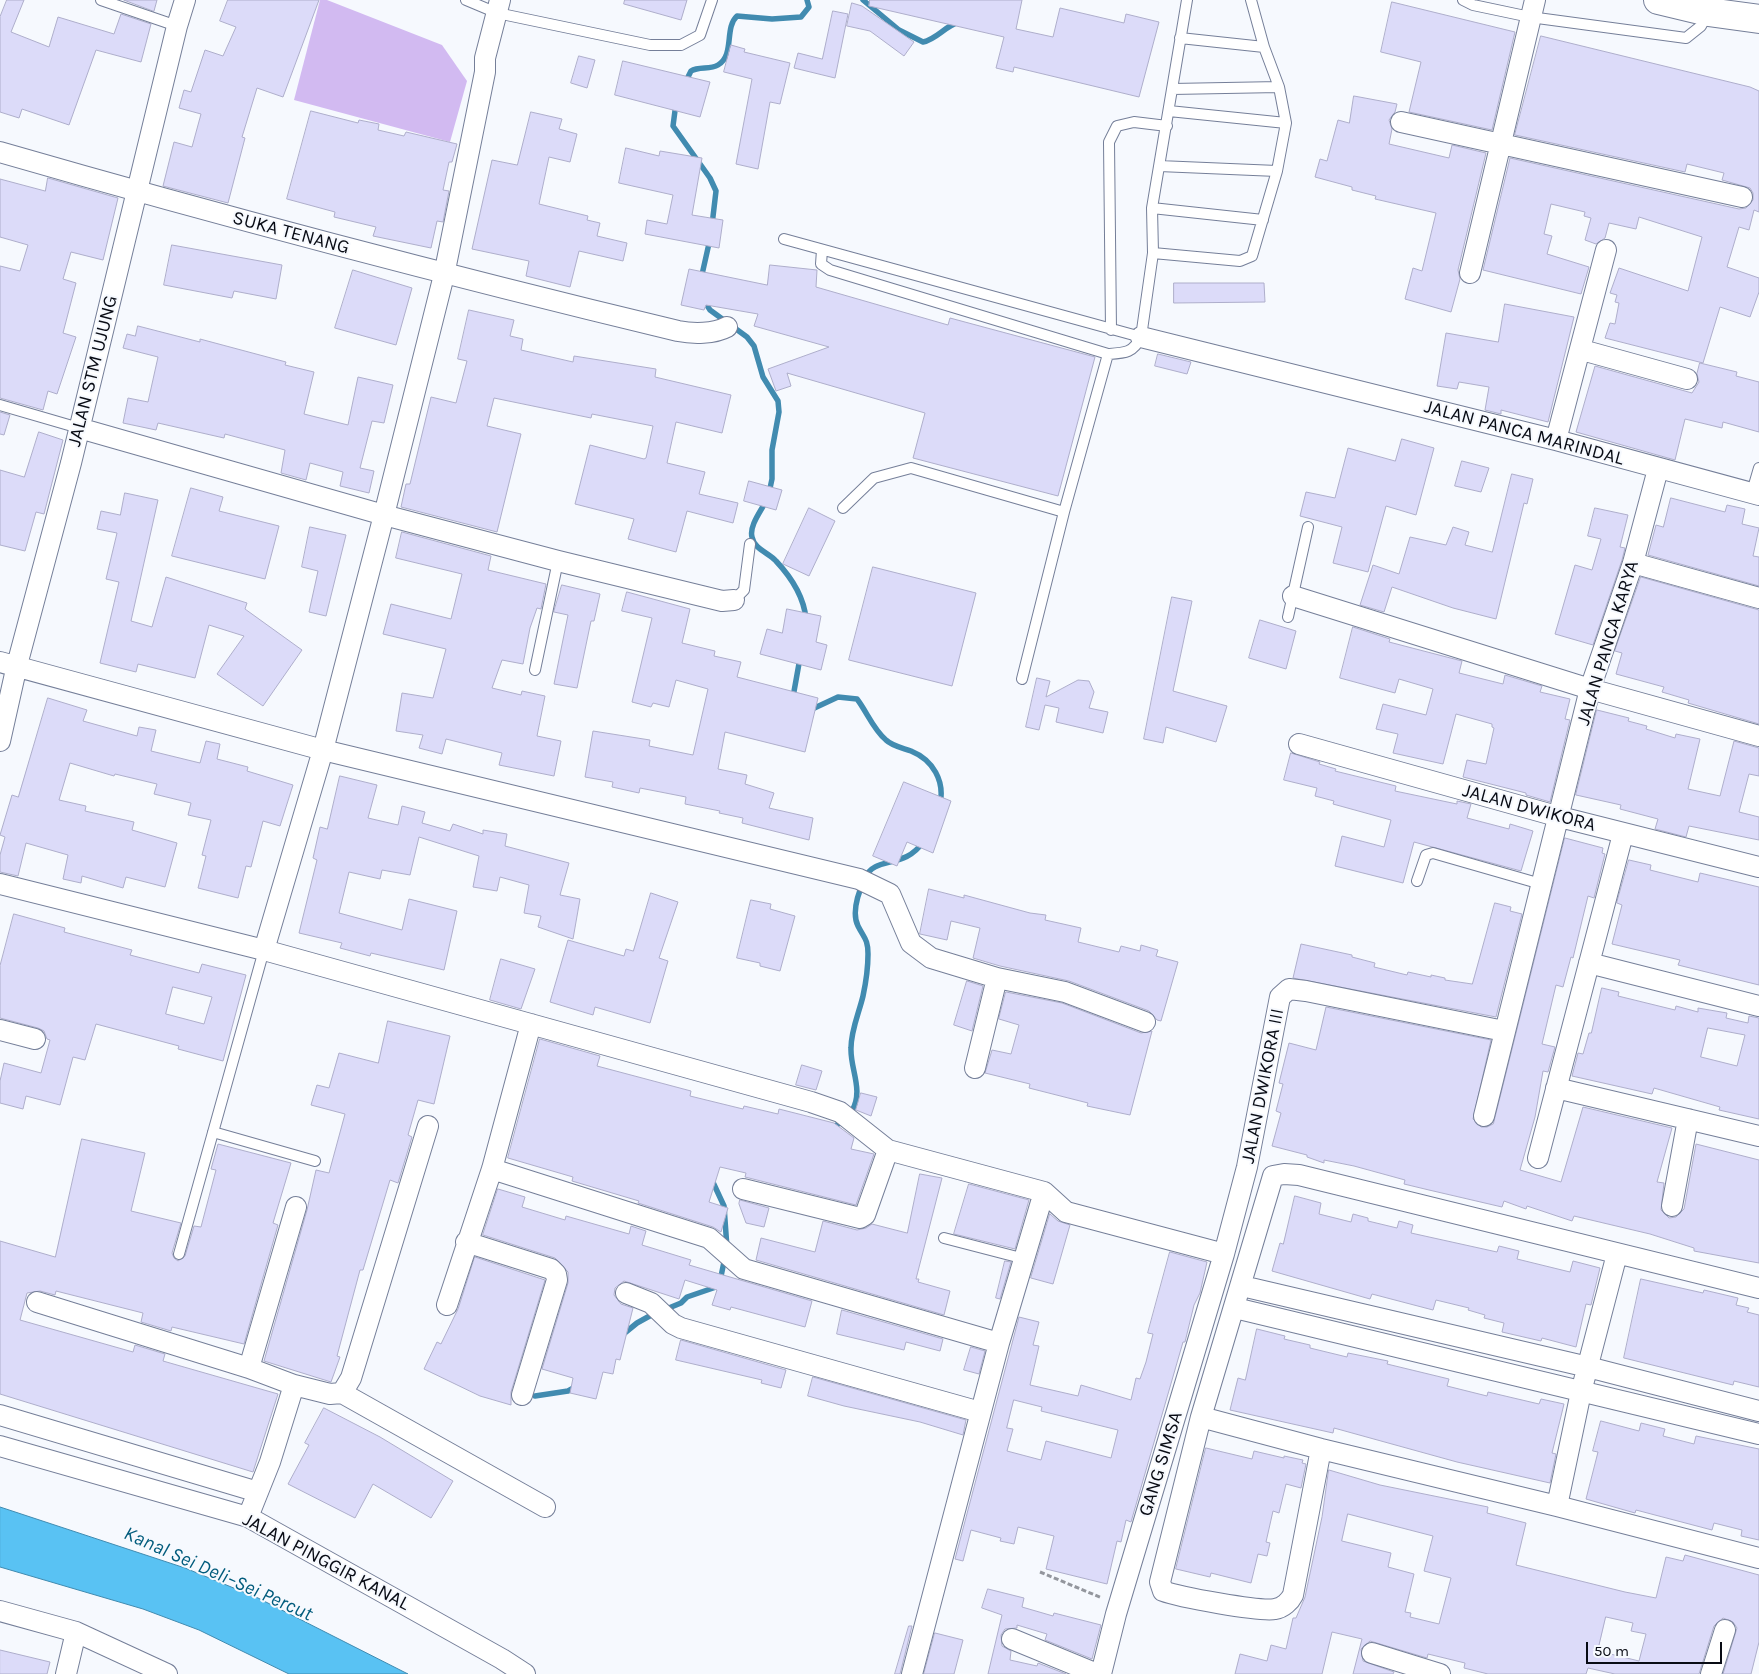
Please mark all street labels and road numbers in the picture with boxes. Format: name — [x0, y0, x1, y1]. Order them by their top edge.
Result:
street label: SUKA TENANG — [230, 206, 352, 260]
street label: JALAN STM UJUNG — [63, 293, 123, 449]
street label: JALAN PANCA MARINDAL — [1422, 395, 1626, 471]
street label: JALAN PANCA KARYA — [1572, 558, 1644, 728]
street label: JALAN DWIKORA — [1460, 779, 1598, 837]
street label: JALAN DWIKORA III — [1237, 1006, 1289, 1166]
street label: GANG SIMSA — [1134, 1409, 1188, 1519]
street label: JALAN PINGGIR KANAL — [239, 1508, 413, 1616]

